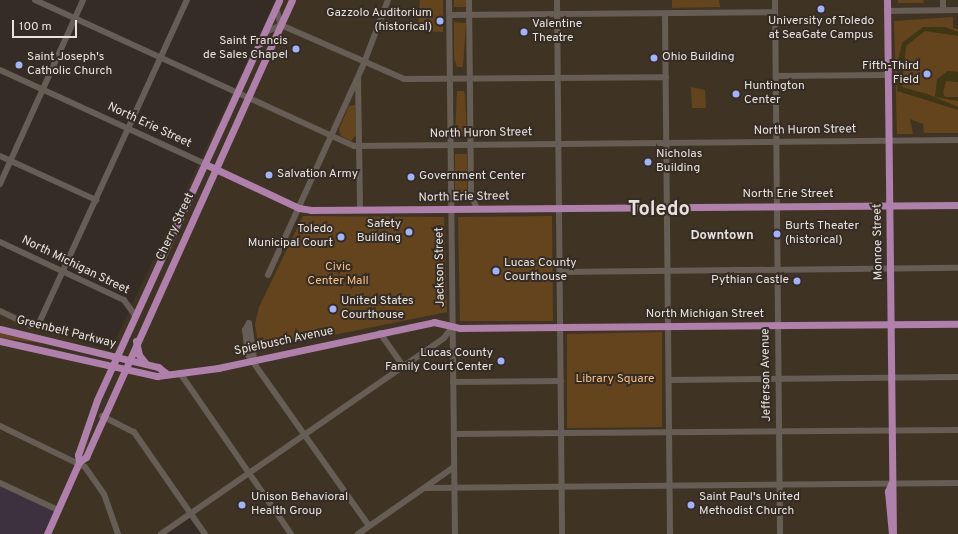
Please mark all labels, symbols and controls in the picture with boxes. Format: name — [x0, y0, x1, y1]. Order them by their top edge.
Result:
marker: University of Toledo at SeaGate Campus — [816, 4, 826, 14]
place label: Gazzolo Auditorium (historical) — [326, 7, 432, 35]
scale bar — [14, 12, 79, 38]
place label: University of Toledo at SeaGate Campus — [768, 15, 874, 43]
marker: Gazzolo Auditorium (historical) — [435, 16, 445, 26]
place label: Valentine Theatre — [532, 18, 582, 46]
text: 100 m — [19, 19, 52, 35]
marker: Valentine Theatre — [519, 27, 529, 37]
place label: Saint Francis de Sales Chapel — [203, 35, 288, 63]
marker: Saint Francis de Sales Chapel — [291, 44, 301, 54]
place label: Saint Joseph's Catholic Church — [27, 51, 112, 79]
place label: Ohio Building — [662, 51, 734, 65]
marker: Ohio Building — [649, 53, 659, 63]
marker: Saint Joseph's Catholic Church — [14, 60, 24, 70]
place label: Fifth-Third Field — [862, 60, 919, 88]
marker: Fifth-Third Field — [922, 69, 932, 79]
place label: Huntington Center — [744, 80, 805, 108]
marker: Huntington Center — [731, 89, 741, 99]
street label: North Erie Street — [105, 100, 193, 152]
street label: North Huron Street — [754, 123, 856, 139]
street label: North Huron Street — [430, 126, 532, 142]
place label: Nicholas Building — [656, 148, 702, 176]
marker: Nicholas Building — [643, 157, 653, 167]
place label: Salvation Army — [277, 168, 358, 182]
marker: Salvation Army — [264, 170, 274, 180]
place label: Government Center — [419, 170, 526, 184]
marker: Government Center — [406, 172, 416, 182]
street label: North Erie Street — [743, 188, 833, 202]
street label: North Erie Street — [418, 190, 510, 206]
street label: Cherry Street — [154, 191, 198, 263]
district label: Toledo — [628, 198, 690, 222]
street label: Monroe Street — [871, 203, 887, 281]
place label: Safety Building — [357, 218, 401, 246]
place label: Burts Theater (historical) — [785, 220, 860, 248]
place label: Toledo Municipal Court — [248, 223, 333, 251]
marker: Safety Building — [404, 227, 414, 237]
street label: Jackson Street — [433, 227, 449, 307]
district label: Downtown — [690, 228, 754, 244]
marker: Burts Theater (historical) — [772, 229, 782, 239]
marker: Toledo Municipal Court — [336, 232, 346, 242]
street label: North Michigan Street — [19, 234, 131, 298]
place label: Lucas County Courthouse — [504, 257, 577, 285]
park label: Civic Center Mall — [307, 261, 369, 289]
marker: Lucas County Courthouse — [491, 266, 501, 276]
place label: Pythian Castle — [711, 274, 789, 288]
marker: Pythian Castle — [792, 276, 802, 286]
place label: United States Courthouse — [341, 295, 414, 323]
marker: United States Courthouse — [328, 304, 338, 314]
street label: North Michigan Street — [646, 308, 764, 322]
street label: Greenbelt Parkway — [15, 314, 117, 352]
street label: Spielbusch Avenue — [233, 324, 335, 360]
street label: Jefferson Avenue — [759, 328, 775, 422]
place label: Lucas County Family Court Center — [385, 347, 493, 375]
marker: Lucas County Family Court Center — [496, 356, 506, 366]
park label: Library Square — [575, 373, 655, 387]
place label: Unison Behavioral Health Group — [251, 491, 348, 519]
place label: Saint Paul's United Methodist Church — [699, 491, 800, 519]
marker: Unison Behavioral Health Group — [236, 499, 248, 511]
marker: Saint Paul's United Methodist Church — [686, 500, 696, 510]

